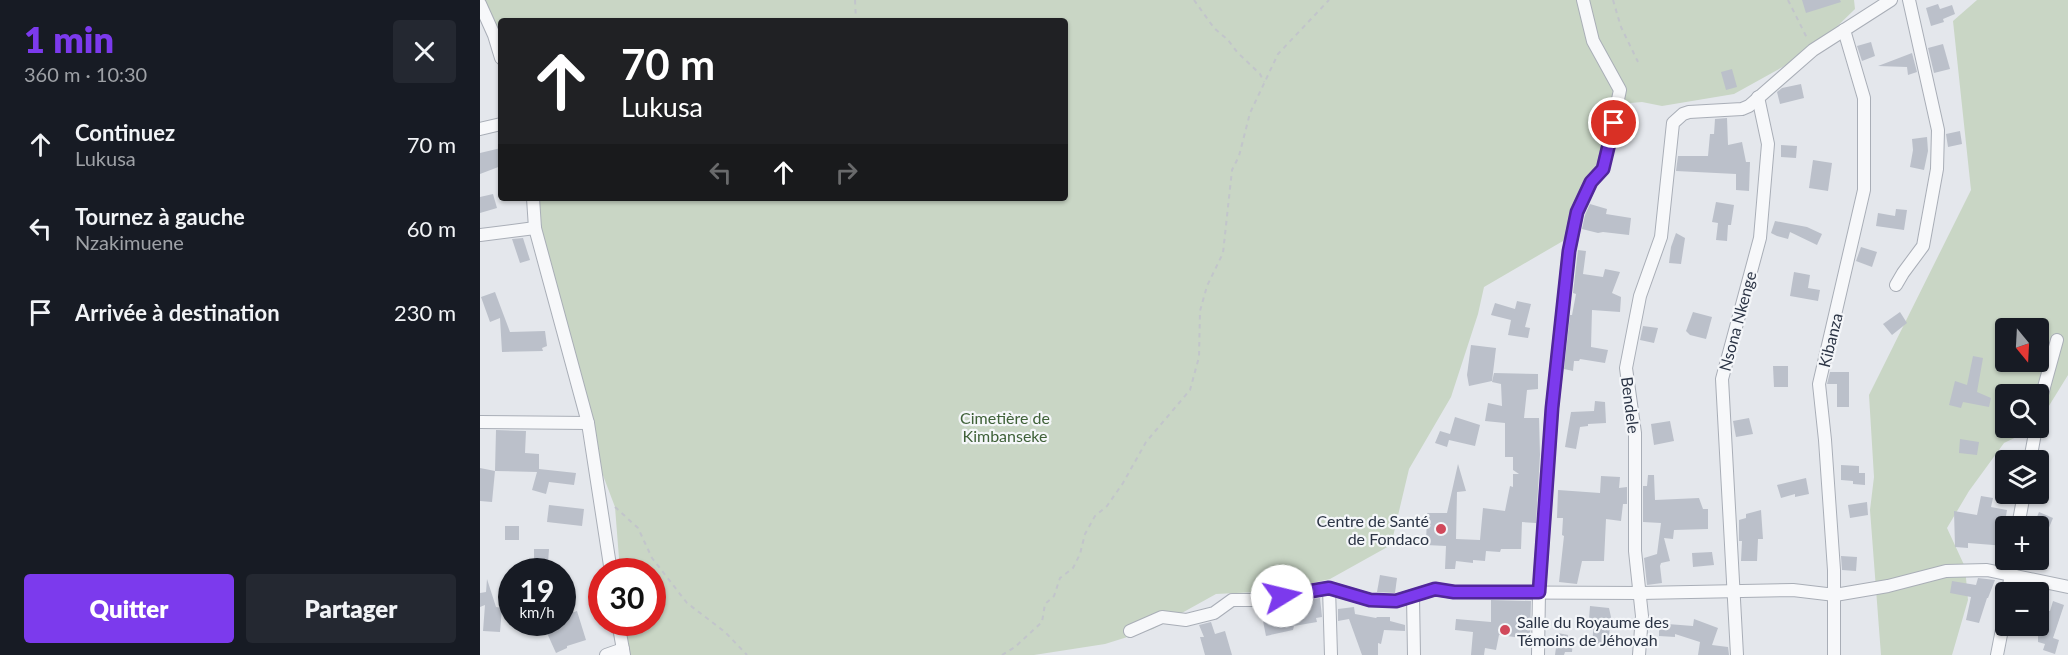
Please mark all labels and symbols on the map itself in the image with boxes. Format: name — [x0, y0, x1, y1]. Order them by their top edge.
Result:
pin — [1588, 97, 1639, 148]
street label: Nsona Nkenge — [1715, 269, 1759, 373]
street label: Kibanza — [1814, 311, 1846, 369]
north arrow — [1995, 318, 2049, 372]
street label: Bendele — [1618, 375, 1644, 435]
park label: Cimetière de Kimbanseke — [960, 408, 1050, 445]
place label: Centre de Santé de Fondaco — [1316, 511, 1429, 548]
marker: Centre de Santé de Fondaco — [1434, 522, 1448, 536]
speed limit sign: 30 — [588, 558, 666, 636]
position arrow — [1250, 564, 1314, 628]
place label: Salle du Royaume des Témoins de Jéhovah — [1517, 612, 1669, 649]
marker: Salle du Royaume des Témoins de Jéhovah — [1498, 623, 1512, 637]

